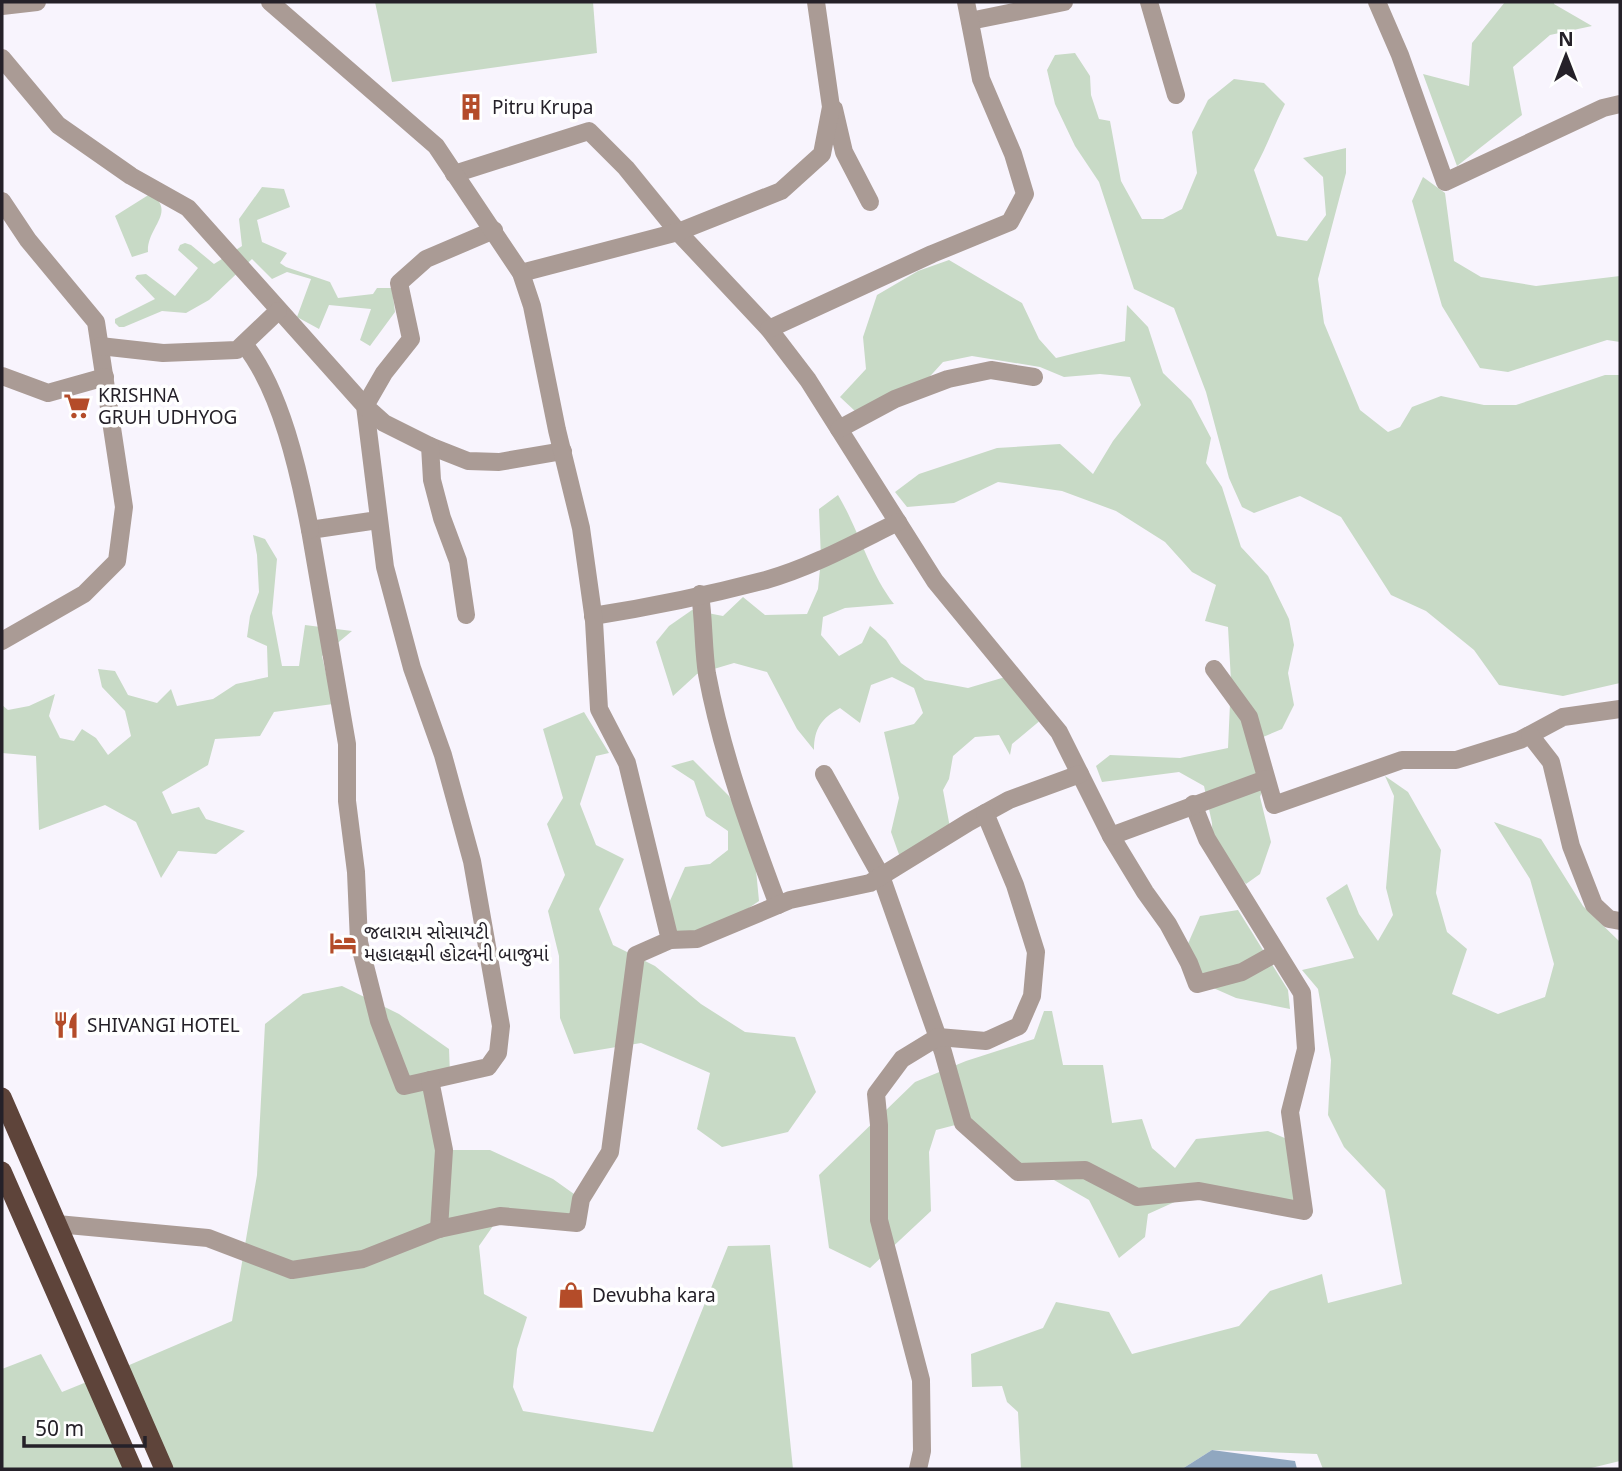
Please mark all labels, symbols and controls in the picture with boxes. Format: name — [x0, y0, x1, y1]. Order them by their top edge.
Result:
north arrow — [1531, 21, 1601, 91]
text: N — [1558, 29, 1574, 54]
building icon: Pitru Krupa — [456, 92, 486, 122]
place label: Pitru Krupa — [492, 97, 593, 122]
place label: KRISHNA GRUH UDHYOG — [98, 385, 237, 432]
supermarket icon: KRISHNA GRUH UDHYOG — [62, 391, 92, 421]
place label: જલારામ સોસાયટી મહાલ‌ક્ષમી હોટલની બાજુમાં — [364, 921, 549, 969]
hotel icon: જલારામ સોસાયટી મહાલ‌ક્ષમી હોટલની બાજુમાં — [328, 928, 358, 958]
restaurant icon: SHIVANGI HOTEL — [51, 1010, 81, 1040]
place label: SHIVANGI HOTEL — [87, 1015, 240, 1040]
shop icon: Devubha kara — [556, 1280, 586, 1310]
place label: Devubha kara — [592, 1285, 716, 1310]
scale bar — [24, 1404, 145, 1448]
text: 50 m — [35, 1417, 84, 1445]

